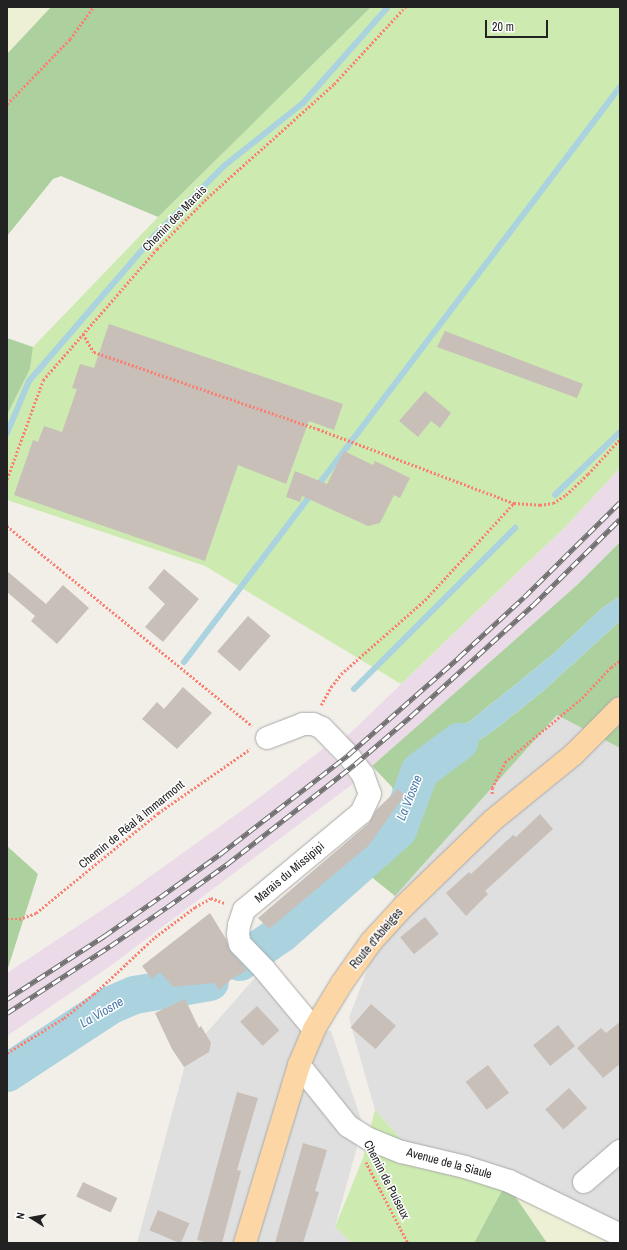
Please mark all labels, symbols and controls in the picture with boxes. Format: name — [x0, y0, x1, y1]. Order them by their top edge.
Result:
scale bar — [487, 12, 550, 38]
text: 20 m — [492, 19, 514, 35]
street label: Chemin des Marais — [140, 183, 210, 255]
water label: La Viosne — [394, 773, 426, 823]
street label: Chemin de Réal à Immarmont — [76, 778, 188, 872]
street label: Marais du Missipipi — [252, 840, 328, 906]
street label: Route d'Ableiges — [347, 906, 407, 972]
water label: La Viosne — [77, 994, 127, 1032]
street label: Chemin de Puiseux — [360, 1138, 412, 1222]
street label: Avenue de la Siaule — [405, 1146, 493, 1182]
north arrow — [12, 1198, 52, 1238]
text: N — [13, 1211, 28, 1220]

